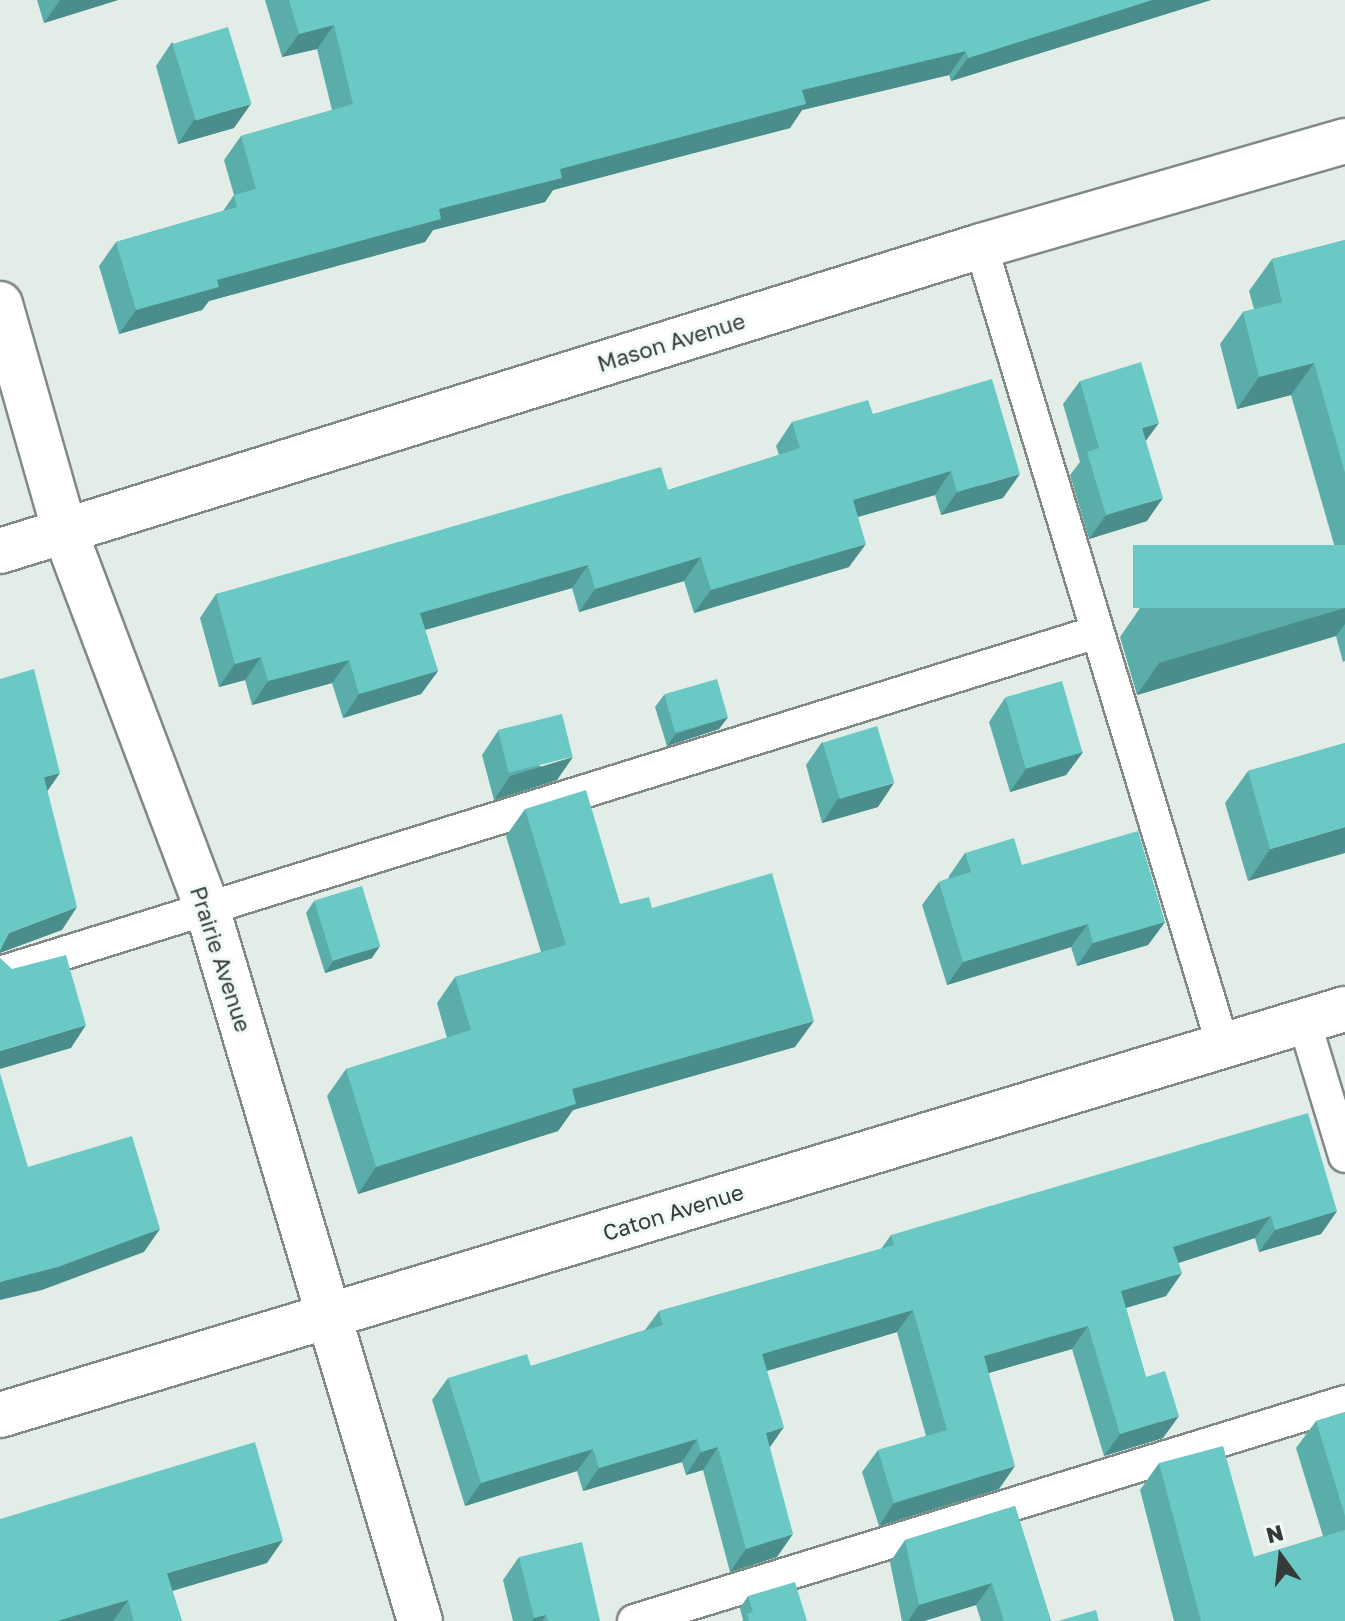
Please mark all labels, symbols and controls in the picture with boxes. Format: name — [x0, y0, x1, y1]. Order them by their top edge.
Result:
street label: Mason Avenue — [594, 307, 748, 377]
street label: Prairie Avenue — [185, 883, 257, 1035]
street label: Caton Avenue — [599, 1178, 747, 1246]
north arrow — [1241, 1517, 1321, 1597]
text: N — [1263, 1518, 1286, 1549]

